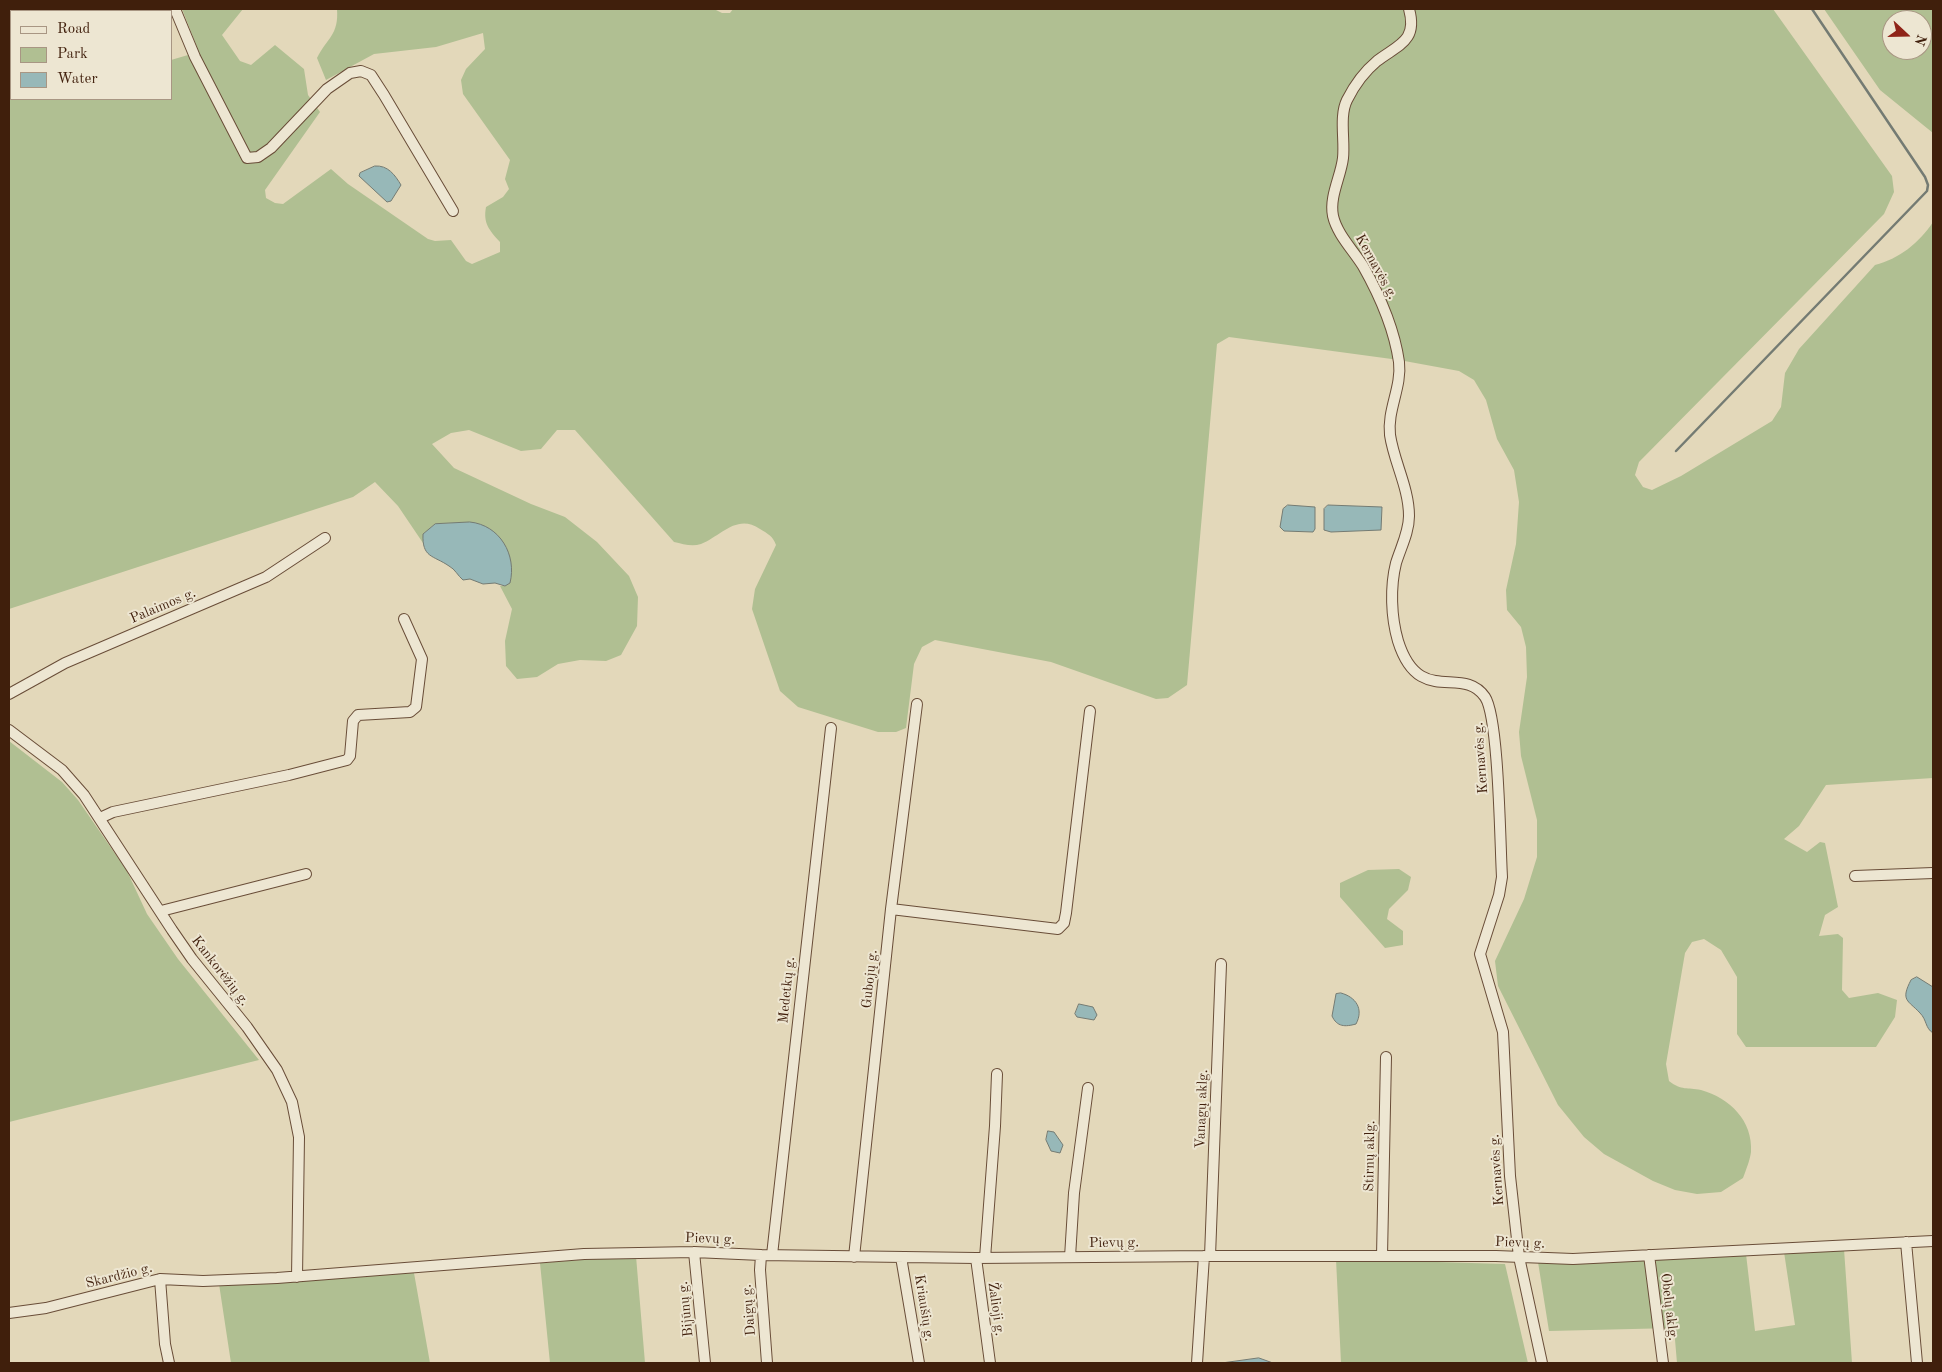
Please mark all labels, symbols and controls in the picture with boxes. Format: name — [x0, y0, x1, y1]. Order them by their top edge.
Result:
legend — [10, 10, 172, 100]
north arrow — [1882, 10, 1932, 60]
text: Road — [57, 22, 90, 37]
text: N — [1912, 33, 1929, 48]
text: Park — [57, 47, 88, 62]
text: Water — [57, 72, 98, 87]
street label: Kernavės g. — [1351, 231, 1401, 303]
street label: Palaimos g. — [128, 585, 198, 627]
street label: Kernavės g. — [1470, 722, 1492, 794]
street label: Kankorėžių g. — [187, 933, 253, 1009]
street label: Gubojų g. — [859, 949, 881, 1009]
street label: Medetkų g. — [775, 956, 799, 1024]
street label: Vanagų aklg. — [1192, 1069, 1212, 1149]
street label: Stirnų aklg. — [1361, 1120, 1379, 1192]
street label: Kernavės g. — [1486, 1134, 1508, 1206]
street label: Pievų g. — [685, 1230, 735, 1248]
street label: Pievų g. — [1089, 1234, 1139, 1252]
street label: Pievų g. — [1495, 1234, 1545, 1252]
street label: Skardžio g. — [84, 1260, 154, 1292]
street label: Obelų aklg. — [1657, 1272, 1681, 1342]
street label: Kriaušių g. — [910, 1273, 938, 1343]
street label: Bijūnų g. — [675, 1280, 697, 1338]
street label: Žalioji g. — [984, 1281, 1008, 1337]
street label: Daigų g. — [738, 1283, 760, 1337]

